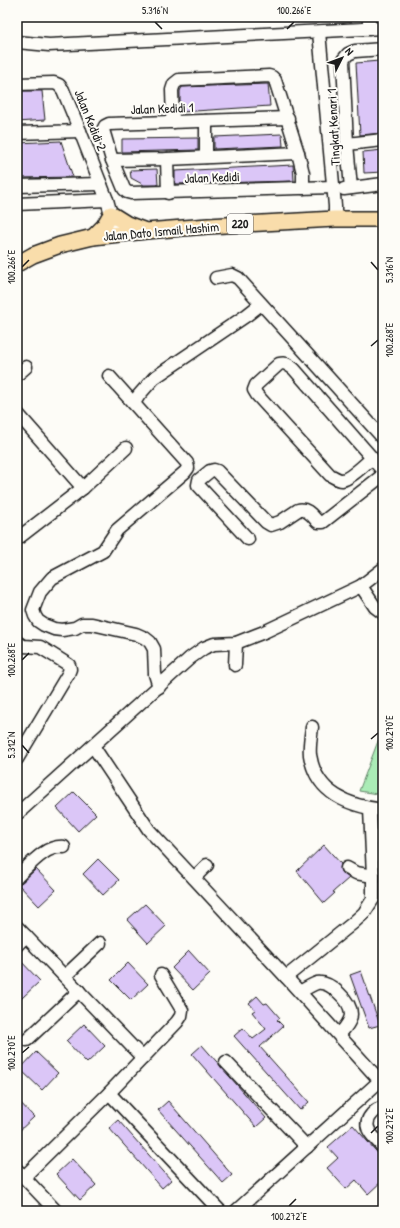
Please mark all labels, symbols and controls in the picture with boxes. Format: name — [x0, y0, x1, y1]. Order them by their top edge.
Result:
text: 5.316°N — [142, 4, 168, 17]
text: 100.266°E — [277, 4, 312, 17]
north arrow — [322, 38, 362, 78]
text: N — [342, 44, 357, 58]
street label: Jalan Kedidi 2 — [71, 87, 111, 153]
street label: Tingkat Kenari 1 — [322, 88, 344, 166]
street label: Jalan Kedidi 1 — [130, 98, 194, 118]
street label: Jalan Kedidi — [184, 167, 240, 187]
road number: 220 — [227, 214, 253, 234]
street label: Jalan Dato Ismail Hashim — [102, 217, 220, 245]
text: 100.266°E — [5, 249, 18, 284]
text: 5.316°N — [383, 257, 396, 283]
text: 100.268°E — [383, 322, 396, 357]
text: 100.268°E — [5, 642, 18, 677]
text: 100.270°E — [383, 715, 396, 751]
text: 5.312°N — [5, 732, 18, 758]
text: 100.270°E — [5, 1035, 18, 1071]
text: 100.272°E — [383, 1108, 396, 1144]
text: 100.272°E — [271, 1210, 307, 1223]

